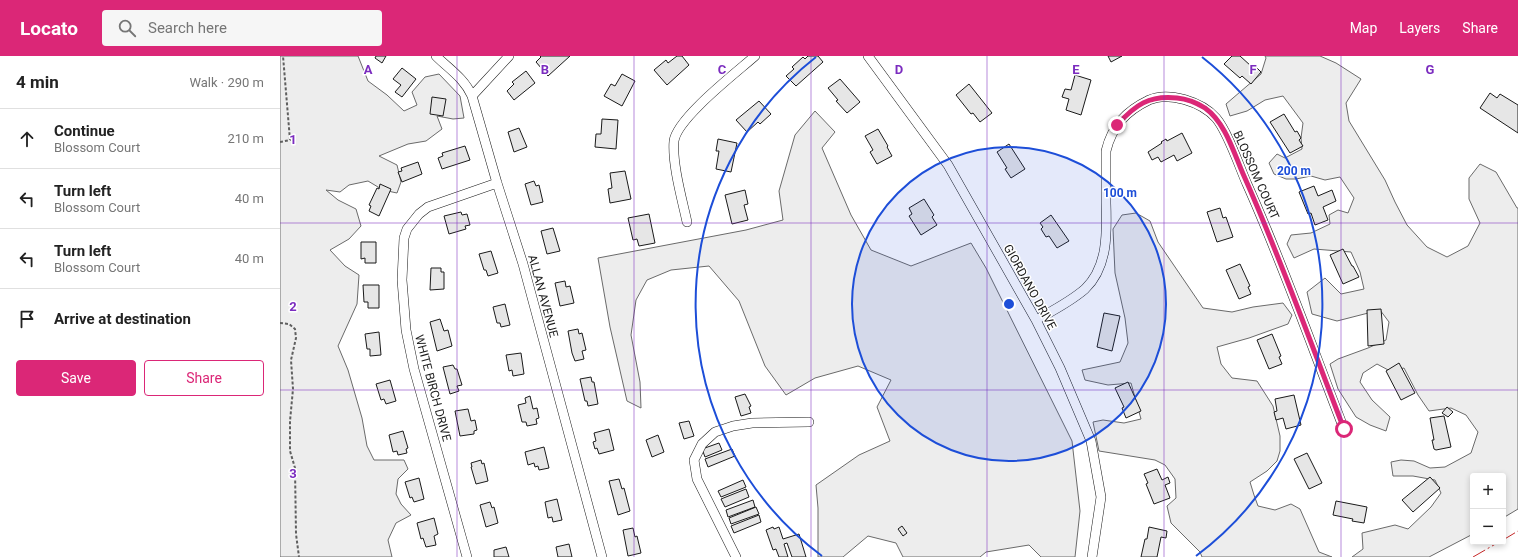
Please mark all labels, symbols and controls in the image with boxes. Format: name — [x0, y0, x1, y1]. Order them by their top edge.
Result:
search box — [102, 10, 382, 46]
text: Locato — [20, 17, 78, 40]
icon: search — [116, 17, 138, 39]
text: Search here — [148, 19, 227, 37]
text: Map — [1350, 20, 1377, 36]
text: Layers — [1399, 20, 1440, 36]
text: Share — [1462, 20, 1498, 36]
text: A — [364, 62, 373, 77]
text: B — [541, 62, 549, 77]
text: C — [718, 62, 727, 77]
text: D — [895, 62, 903, 77]
text: E — [1072, 62, 1080, 77]
text: F — [1249, 62, 1257, 77]
text: G — [1426, 62, 1435, 77]
text: 4 min — [16, 72, 59, 92]
text: Walk · 290 m — [189, 75, 264, 90]
route end — [1108, 116, 1126, 134]
text: Continue — [54, 122, 115, 140]
icon: ahead — [16, 128, 38, 150]
street label: BLOSSOM COURT — [1230, 128, 1282, 222]
text: 210 m — [227, 131, 264, 146]
text: 1 — [289, 132, 297, 147]
text: Blossom Court — [54, 140, 140, 155]
text: 200 m — [1277, 164, 1311, 178]
text: Turn left — [54, 182, 111, 200]
text: 100 m — [1103, 186, 1137, 200]
icon: left — [16, 188, 38, 210]
text: 40 m — [235, 191, 264, 206]
text: Blossom Court — [54, 200, 140, 215]
text: Turn left — [54, 242, 111, 260]
street label: GIORDANO DRIVE — [1001, 242, 1059, 332]
icon: left — [16, 248, 38, 270]
text: 40 m — [235, 251, 264, 266]
street label: ALLAN AVENUE — [525, 253, 561, 339]
text: Blossom Court — [54, 260, 140, 275]
centre of rings — [1002, 297, 1016, 311]
text: 2 — [289, 299, 297, 314]
icon: arrive — [16, 308, 38, 330]
text: Arrive at destination — [54, 310, 191, 328]
street label: WHITE BIRCH DRIVE — [412, 333, 454, 443]
button: Save — [16, 360, 136, 396]
button: Share — [144, 360, 264, 396]
route start — [1335, 420, 1353, 438]
text: 3 — [289, 466, 297, 481]
map controls — [1470, 473, 1506, 545]
button: + — [1470, 473, 1506, 509]
button: − — [1470, 509, 1506, 545]

